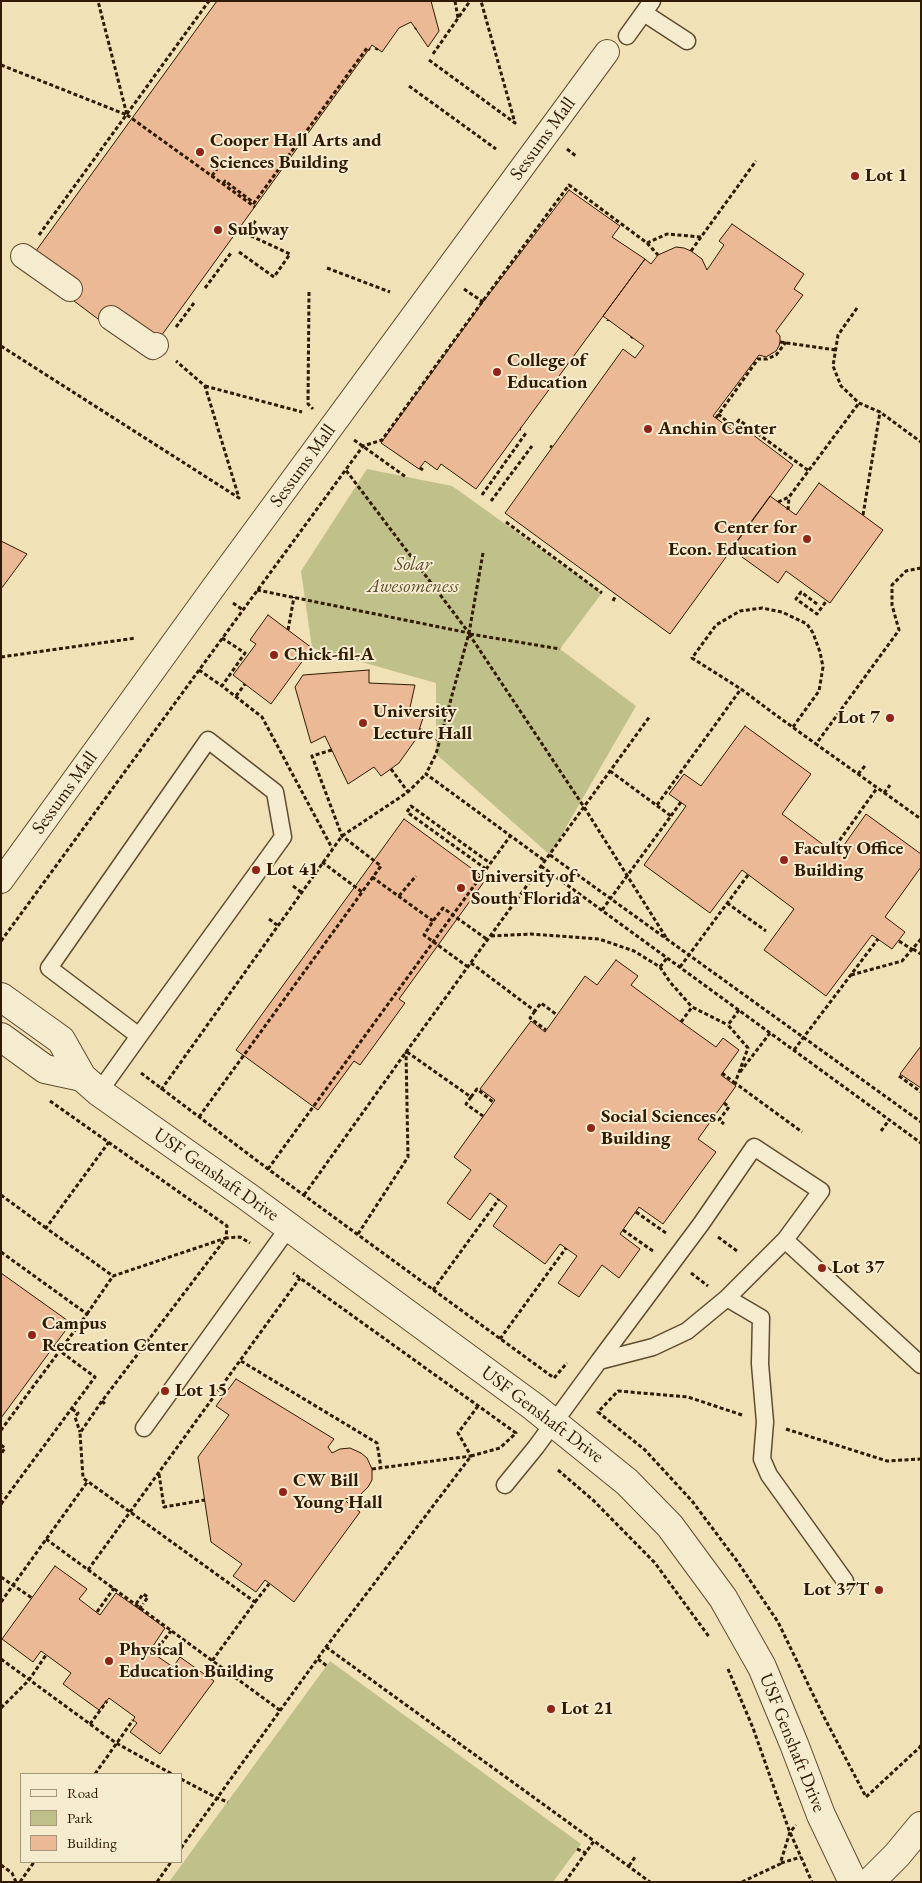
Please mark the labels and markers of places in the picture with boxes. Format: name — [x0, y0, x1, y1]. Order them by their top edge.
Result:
place label: Cooper Hall Arts and Sciences Building — [210, 130, 382, 174]
marker: Cooper Hall Arts and Sciences Building — [194, 146, 206, 158]
place label: Lot 1 — [865, 165, 908, 187]
marker: Lot 1 — [849, 170, 861, 182]
place label: Subway — [228, 219, 289, 241]
marker: Subway — [212, 224, 224, 236]
place label: College of Education — [507, 350, 588, 394]
marker: College of Education — [491, 366, 503, 378]
place label: Anchin Center — [658, 418, 776, 440]
marker: Anchin Center — [642, 423, 654, 435]
place label: Center for Econ. Education — [668, 517, 797, 561]
marker: Center for Econ. Education — [801, 533, 813, 545]
place label: Chick-fil-A — [284, 644, 374, 666]
marker: Chick-fil-A — [268, 649, 280, 661]
place label: University Lecture Hall — [373, 701, 472, 745]
place label: Lot 7 — [837, 707, 880, 729]
marker: Lot 7 — [884, 712, 896, 724]
marker: University Lecture Hall — [357, 717, 369, 729]
place label: Faculty Office Building — [794, 838, 904, 882]
marker: Faculty Office Building — [778, 854, 790, 866]
place label: Lot 41 — [266, 859, 319, 881]
marker: Lot 41 — [250, 864, 262, 876]
place label: University of South Florida — [471, 866, 580, 910]
marker: University of South Florida — [455, 882, 467, 894]
place label: Social Sciences Building — [601, 1106, 716, 1150]
marker: Social Sciences Building — [585, 1122, 597, 1134]
place label: Lot 37 — [832, 1257, 885, 1279]
marker: Lot 37 — [816, 1262, 828, 1274]
place label: Campus Recreation Center — [42, 1313, 188, 1357]
marker: Campus Recreation Center — [26, 1329, 38, 1341]
place label: Lot 15 — [175, 1380, 228, 1402]
marker: Lot 15 — [159, 1385, 171, 1397]
place label: CW Bill Young Hall — [293, 1470, 383, 1514]
marker: CW Bill Young Hall — [277, 1486, 289, 1498]
place label: Lot 37T — [803, 1579, 869, 1601]
marker: Lot 37T — [873, 1584, 885, 1596]
place label: Physical Education Building — [119, 1639, 273, 1683]
marker: Physical Education Building — [103, 1655, 115, 1667]
place label: Lot 21 — [561, 1698, 614, 1720]
marker: Lot 21 — [545, 1703, 557, 1715]

